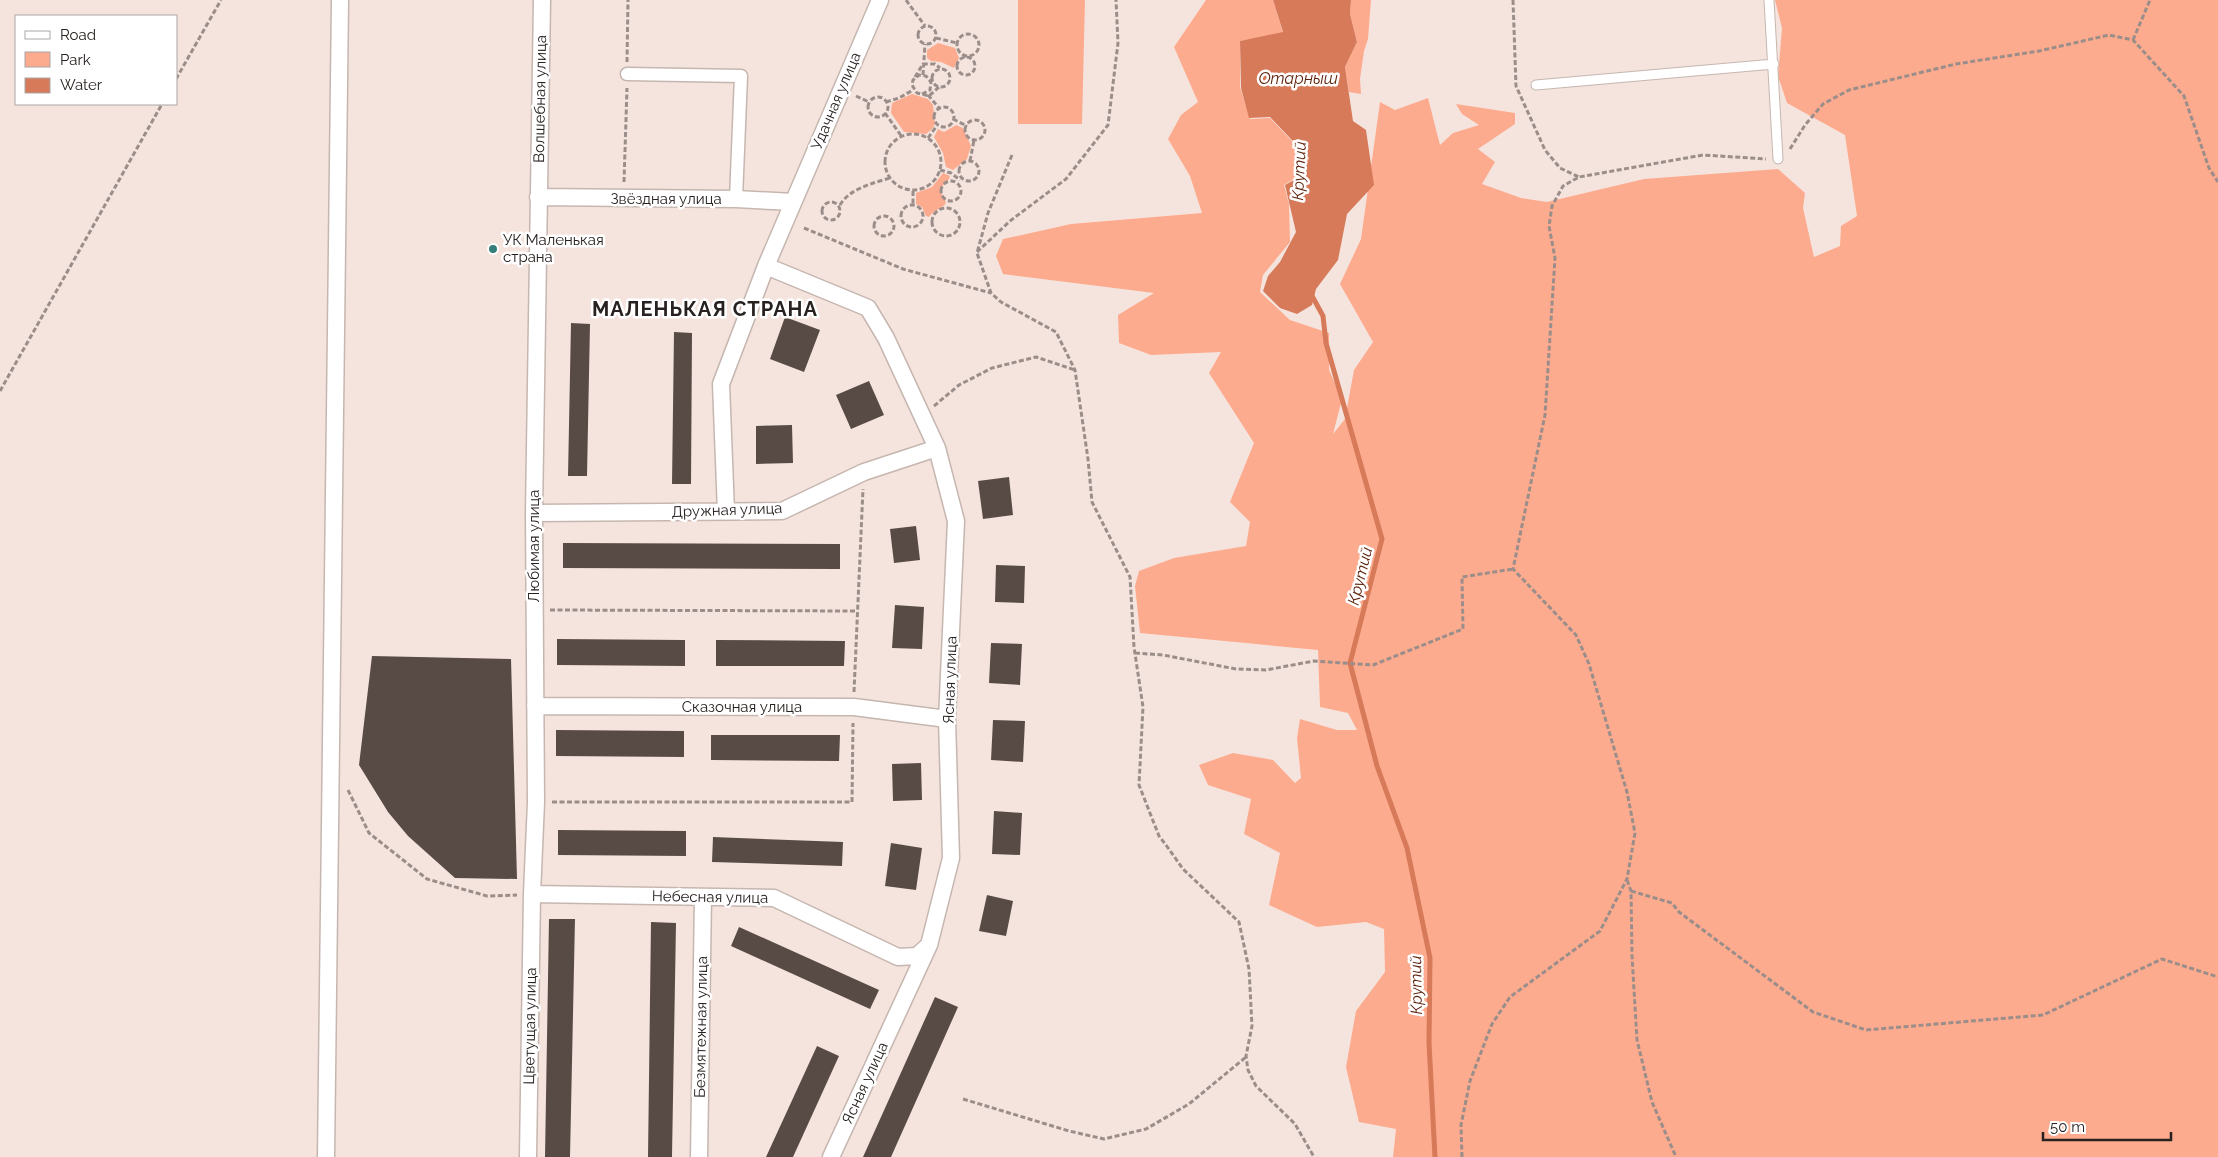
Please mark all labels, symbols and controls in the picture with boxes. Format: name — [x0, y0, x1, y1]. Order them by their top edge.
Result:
legend — [15, 15, 178, 105]
text: Road — [60, 26, 96, 44]
street label: Волшебная улица — [530, 35, 550, 163]
street label: Удачная улица — [807, 49, 865, 153]
text: Park — [60, 51, 91, 69]
water label: Отарныш — [1258, 69, 1338, 88]
text: Water — [60, 76, 103, 94]
water label: Крутий — [1288, 141, 1310, 201]
street label: Звёздная улица — [610, 190, 722, 208]
place label: УК Маленькая страна — [503, 231, 604, 266]
marker: УК Маленькая страна — [487, 243, 499, 255]
district label: МАЛЕНЬКАЯ СТРАНА — [592, 297, 818, 321]
street label: Любимая улица — [525, 490, 543, 602]
street label: Дружная улица — [671, 499, 783, 521]
water label: Крутий — [1344, 545, 1376, 607]
street label: Ясная улица — [939, 636, 961, 724]
street label: Сказочная улица — [682, 698, 802, 716]
street label: Небесная улица — [652, 887, 768, 907]
water label: Крутий — [1406, 955, 1426, 1015]
street label: Безмятежная улица — [691, 956, 711, 1098]
street label: Цветущая улица — [520, 967, 540, 1085]
street label: Ясная улица — [838, 1039, 892, 1127]
scale bar — [2043, 1110, 2170, 1142]
text: 50 m — [2050, 1118, 2085, 1136]

